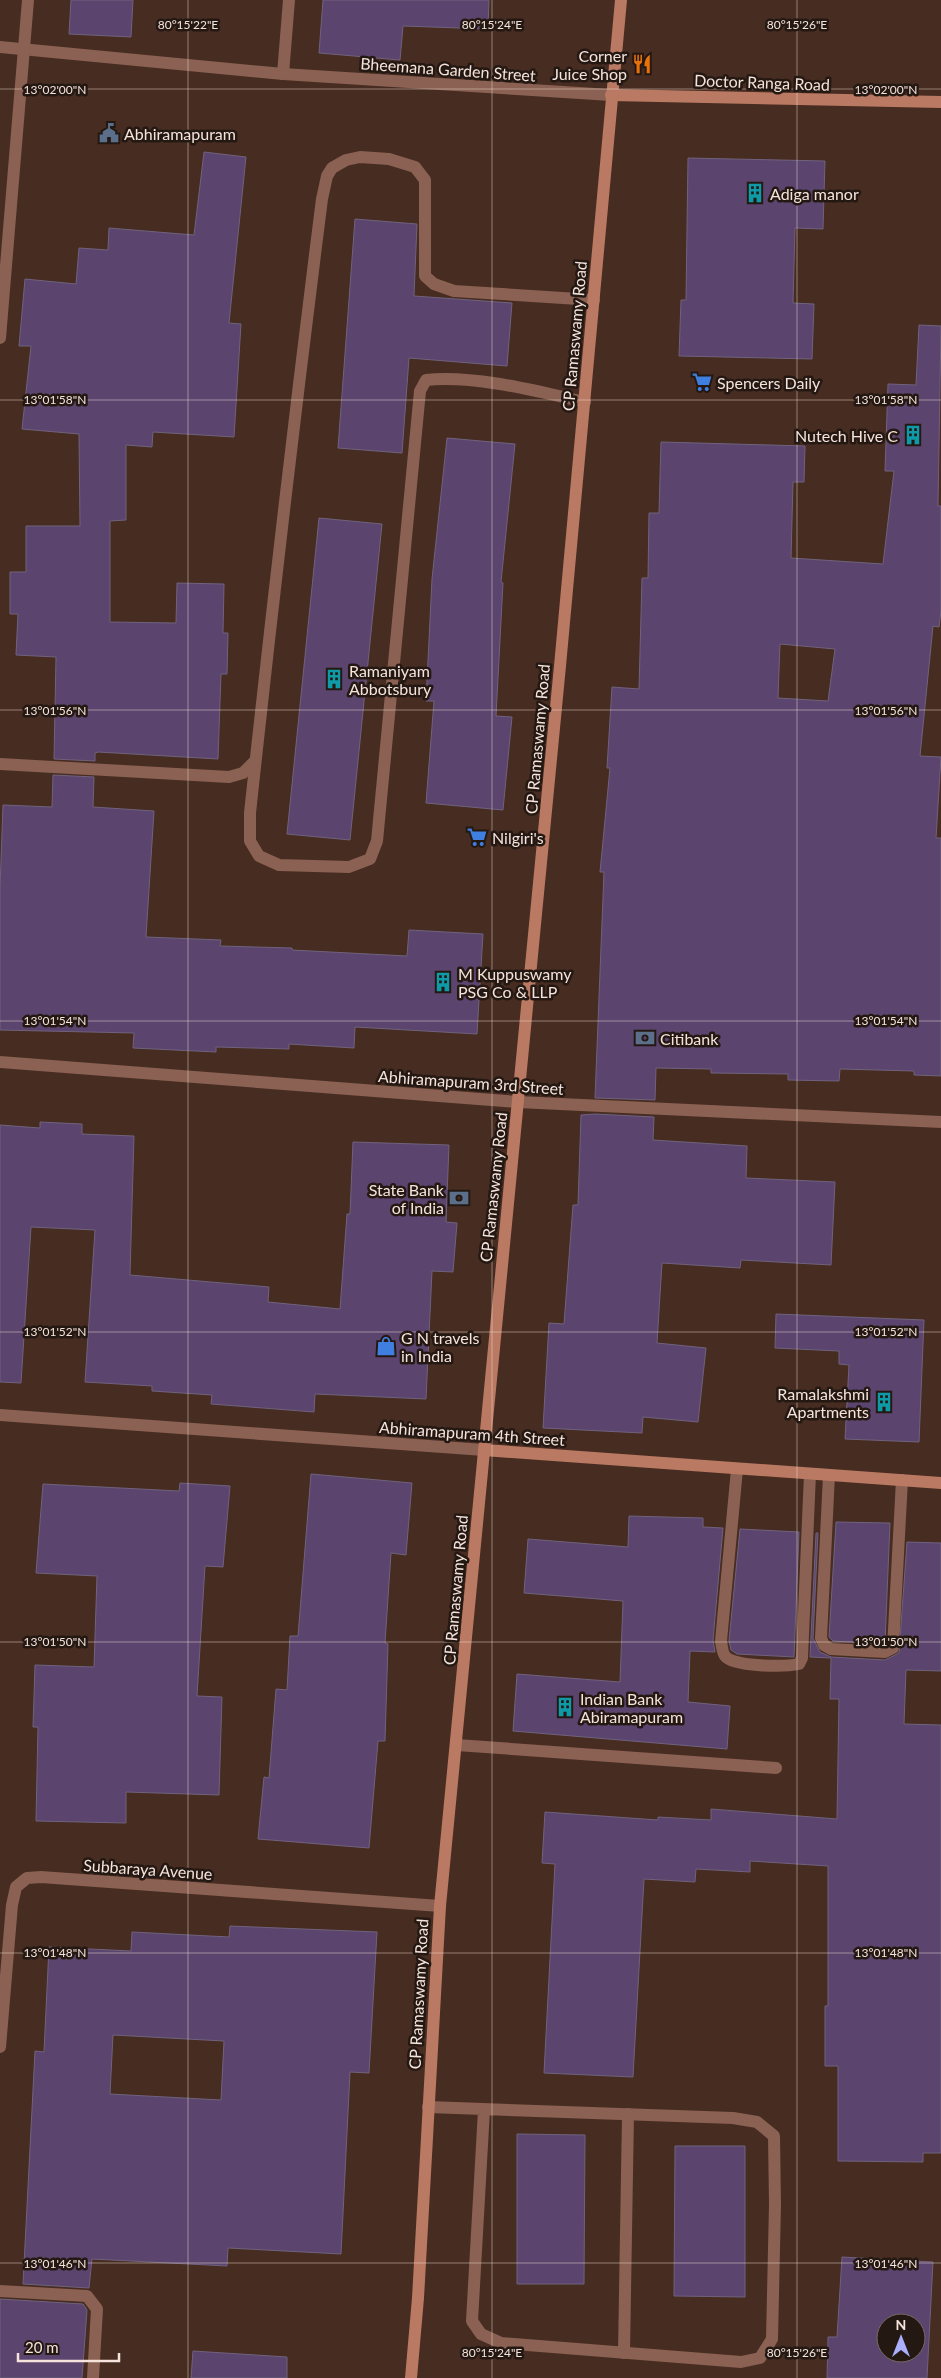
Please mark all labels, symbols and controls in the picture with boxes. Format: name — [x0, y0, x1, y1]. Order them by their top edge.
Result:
text: 80°15'22"E — [158, 17, 218, 32]
text: 80°15'24"E — [462, 17, 522, 32]
text: 80°15'26"E — [767, 17, 827, 32]
place label: Corner Juice Shop — [552, 46, 627, 83]
street label: Bheemana Garden Street — [360, 53, 537, 85]
restaurant icon: Corner Juice Shop — [631, 53, 653, 75]
street label: Doctor Ranga Road — [694, 70, 830, 94]
text: 13°02'00"N — [24, 82, 86, 97]
text: 13°02'00"N — [855, 82, 917, 97]
public building icon: Abhiramapuram — [98, 122, 120, 144]
place label: Abhiramapuram — [124, 124, 236, 143]
building icon: Adiga manor — [744, 182, 766, 204]
place label: Adiga manor — [770, 184, 859, 203]
street label: CP Ramaswamy Road — [558, 260, 590, 412]
supermarket icon: Spencers Daily — [691, 371, 713, 393]
place label: Spencers Daily — [717, 373, 821, 392]
text: 13°01'58"N — [24, 392, 86, 407]
text: 13°01'58"N — [855, 392, 917, 407]
building icon: Nutech Hive C — [902, 424, 924, 446]
place label: Nutech Hive C — [795, 426, 898, 445]
place label: Ramaniyam Abbotsbury — [349, 661, 432, 698]
street label: CP Ramaswamy Road — [521, 663, 553, 815]
building icon: Ramaniyam Abbotsbury — [323, 668, 345, 690]
text: 13°01'56"N — [24, 703, 86, 718]
text: 13°01'56"N — [855, 703, 917, 718]
supermarket icon: Nilgiri's — [466, 826, 488, 848]
place label: Nilgiri's — [492, 828, 544, 847]
place label: M Kuppuswamy PSG Co & LLP — [458, 964, 572, 1001]
building icon: M Kuppuswamy PSG Co & LLP — [432, 971, 454, 993]
text: 13°01'54"N — [24, 1013, 86, 1028]
text: 13°01'54"N — [855, 1013, 917, 1028]
bank icon: Citibank — [634, 1027, 656, 1049]
place label: Citibank — [660, 1029, 719, 1048]
street label: Abhiramapuram 3rd Street — [378, 1066, 565, 1098]
street label: CP Ramaswamy Road — [476, 1111, 510, 1263]
place label: State Bank of India — [369, 1180, 445, 1217]
bank icon: State Bank of India — [448, 1187, 470, 1209]
text: 13°01'52"N — [24, 1324, 86, 1339]
text: 13°01'52"N — [855, 1324, 917, 1339]
place label: G N travels in India — [401, 1328, 480, 1365]
shop icon: G N travels in India — [375, 1335, 397, 1357]
place label: Ramalakshmi Apartments — [777, 1384, 869, 1421]
building icon: Ramalakshmi Apartments — [873, 1391, 895, 1413]
street label: Abhiramapuram 4th Street — [378, 1417, 566, 1449]
street label: CP Ramaswamy Road — [439, 1514, 471, 1666]
text: 13°01'50"N — [24, 1634, 86, 1649]
text: 13°01'50"N — [855, 1634, 917, 1649]
place label: Indian Bank Abiramapuram — [580, 1689, 683, 1726]
building icon: Indian Bank Abiramapuram — [554, 1696, 576, 1718]
street label: Subbaraya Avenue — [83, 1855, 213, 1883]
street label: CP Ramaswamy Road — [405, 1918, 431, 2070]
text: 13°01'48"N — [24, 1945, 86, 1960]
text: 13°01'48"N — [855, 1945, 917, 1960]
text: 13°01'46"N — [24, 2256, 86, 2271]
text: 13°01'46"N — [855, 2256, 917, 2271]
north arrow — [876, 2313, 926, 2363]
text: N — [896, 2316, 906, 2333]
scale bar — [18, 2330, 119, 2362]
text: 20 m — [25, 2338, 59, 2356]
text: 80°15'24"E — [462, 2345, 522, 2360]
text: 80°15'26"E — [767, 2345, 827, 2360]

